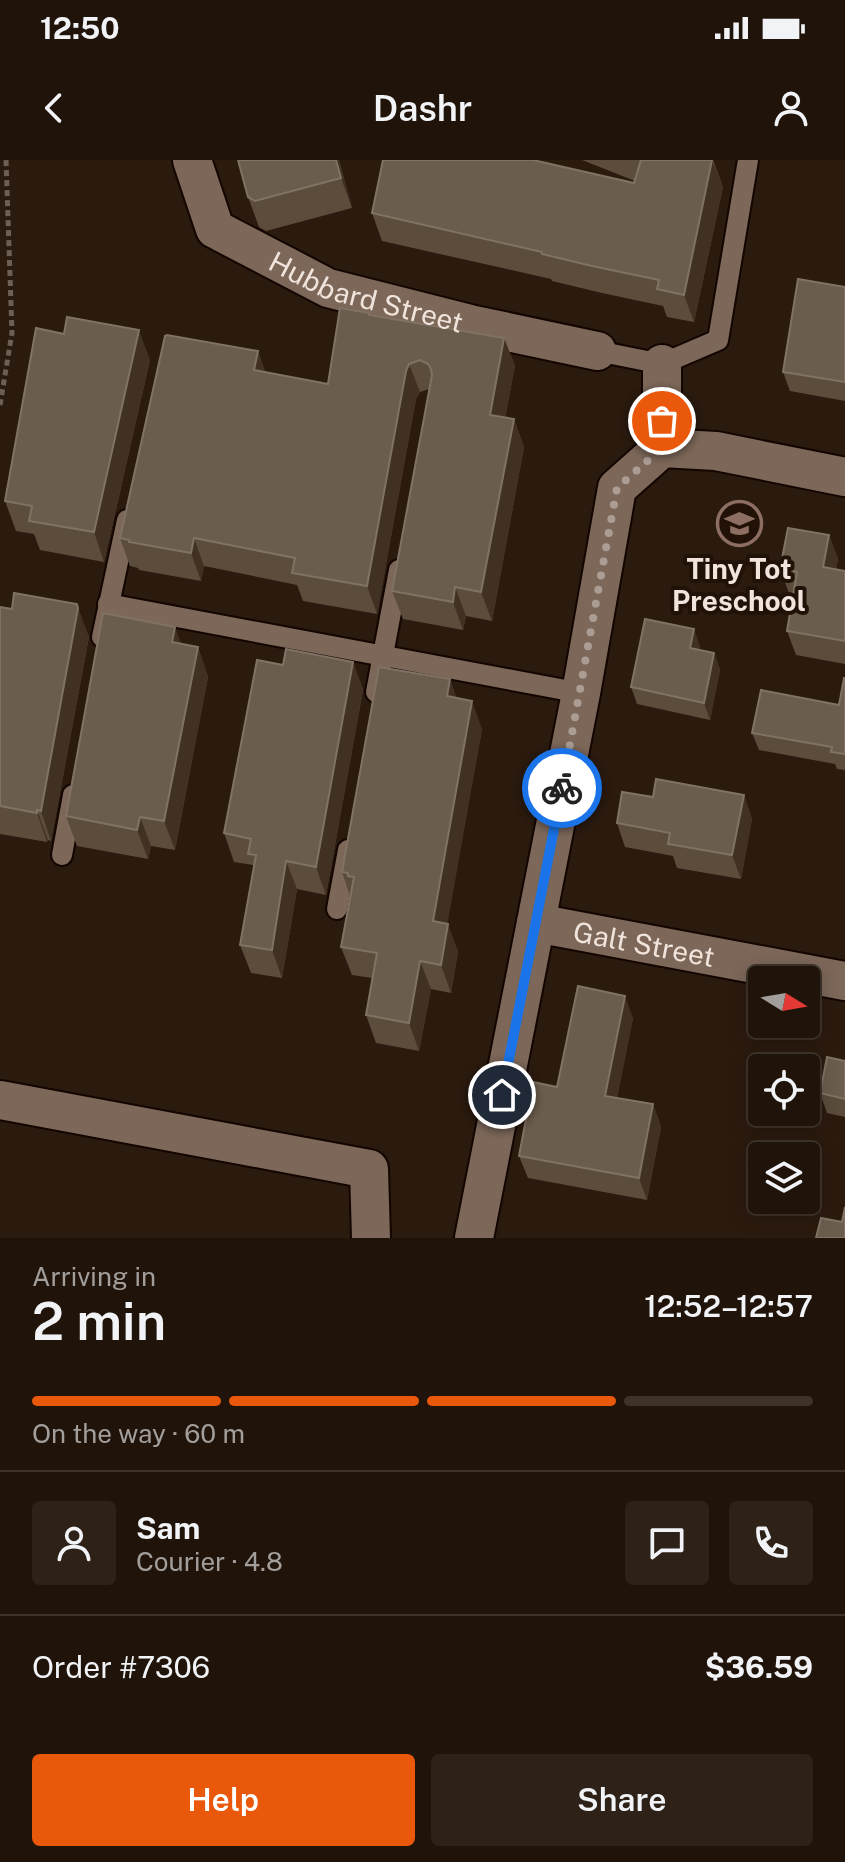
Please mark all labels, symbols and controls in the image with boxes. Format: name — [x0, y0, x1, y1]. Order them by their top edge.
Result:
text: 12:50 — [40, 10, 120, 46]
icon: back — [32, 86, 76, 130]
icon: person — [769, 86, 813, 130]
text: Dashr — [373, 87, 472, 129]
street label: Hubbard Street — [264, 244, 467, 338]
pin — [628, 387, 696, 455]
icon: bag — [640, 399, 684, 443]
school or university icon: Tiny Tot Preschool — [715, 500, 763, 548]
place label: Tiny Tot Preschool — [672, 552, 806, 617]
courier — [522, 748, 602, 828]
icon: bike — [540, 766, 584, 810]
street label: Galt Street — [571, 914, 717, 973]
north arrow — [748, 966, 820, 1038]
map controls — [748, 966, 820, 1214]
button: locate — [748, 1054, 820, 1126]
pin — [468, 1061, 536, 1129]
icon: home — [480, 1073, 524, 1117]
button: layers — [748, 1142, 820, 1214]
text: Arriving in — [32, 1261, 156, 1292]
text: 12:52–12:57 — [644, 1288, 813, 1324]
text: 2 min — [32, 1291, 166, 1352]
text: On the way · 60 m — [32, 1418, 245, 1449]
button: person — [32, 1501, 116, 1585]
button: chat — [625, 1501, 709, 1585]
button: phone — [729, 1501, 813, 1585]
text: Sam — [136, 1510, 200, 1546]
text: Courier · 4.8 — [136, 1546, 283, 1577]
text: Order #7306 — [32, 1649, 210, 1685]
text: $36.59 — [705, 1649, 813, 1685]
button: Help — [32, 1754, 415, 1846]
button: Share — [431, 1754, 813, 1846]

